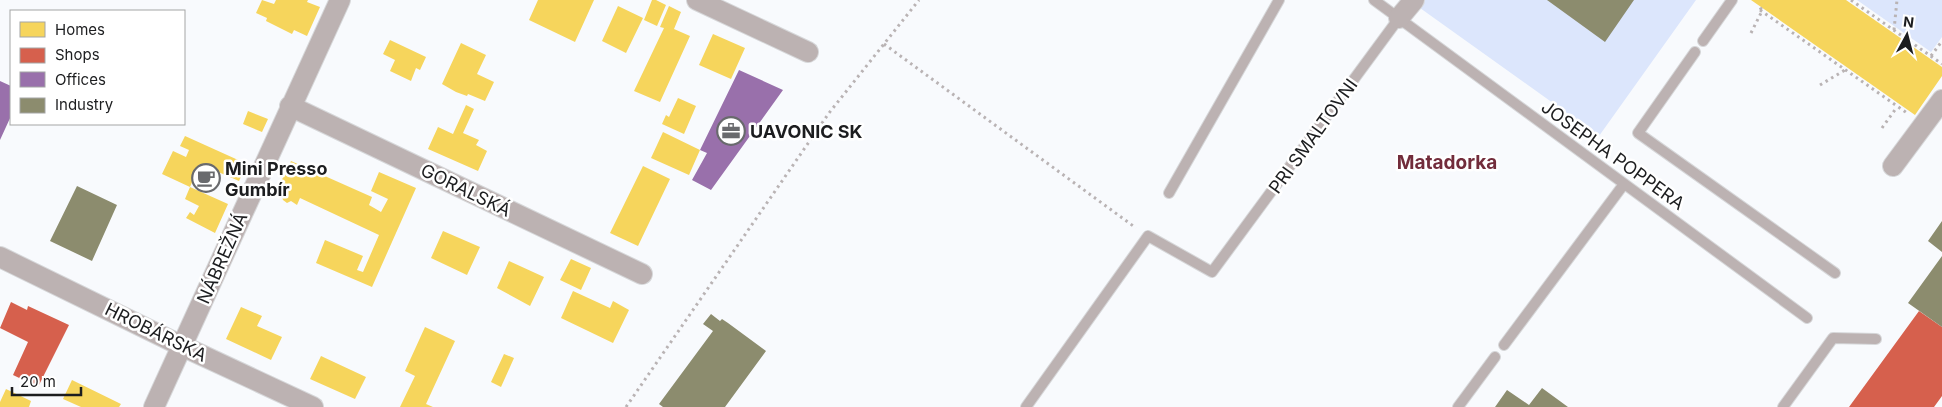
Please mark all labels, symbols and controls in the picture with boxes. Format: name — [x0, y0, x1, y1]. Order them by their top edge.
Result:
legend — [10, 10, 185, 125]
north arrow — [1882, 10, 1932, 60]
text: N — [1902, 13, 1915, 31]
text: Homes — [55, 20, 105, 39]
text: Shops — [55, 45, 100, 64]
text: Offices — [55, 70, 106, 89]
street label: PRI SMALTOVNI — [1264, 75, 1362, 197]
text: Industry — [55, 95, 114, 114]
street label: JOSEPHA POPPERA — [1537, 96, 1689, 214]
office icon: UAVONIC SK — [716, 116, 746, 146]
place label: UAVONIC SK — [750, 121, 863, 142]
district label: Matadorka — [1397, 151, 1497, 174]
place label: Mini Presso Gumbír — [225, 158, 327, 200]
street label: GORALSKÁ — [418, 158, 515, 221]
cafe icon: Mini Presso Gumbír — [191, 163, 221, 193]
street label: NÁBREŽNÁ — [192, 209, 251, 307]
street label: HROBÁRSKA — [102, 297, 211, 366]
scale bar — [12, 364, 81, 396]
text: 20 m — [20, 372, 56, 391]

